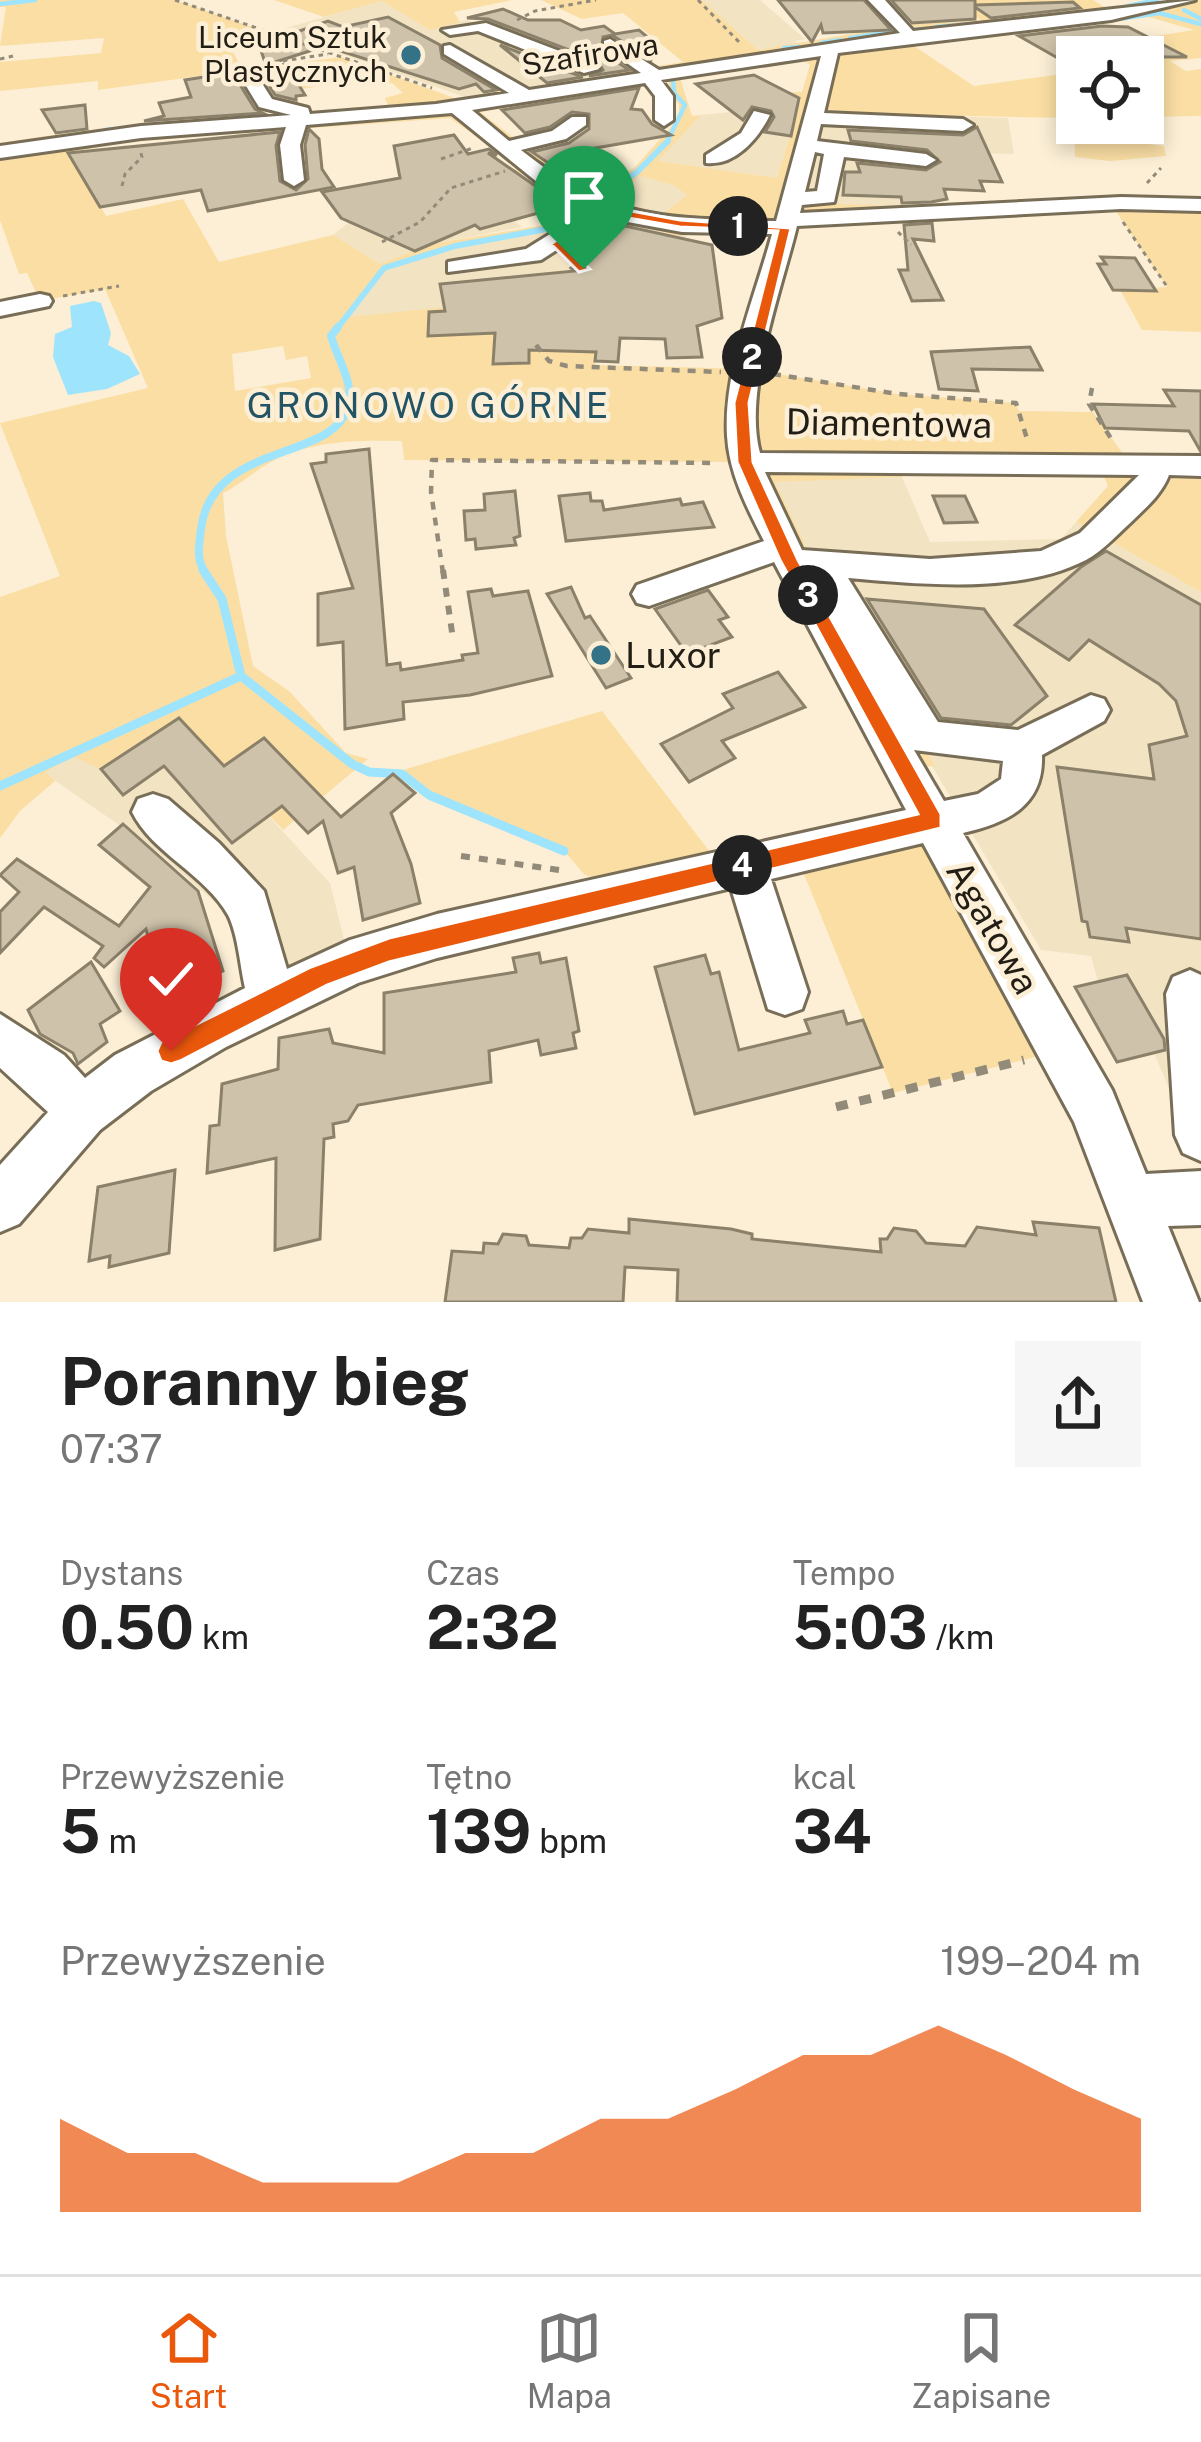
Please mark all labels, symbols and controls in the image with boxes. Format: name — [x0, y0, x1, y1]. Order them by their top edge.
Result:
place label: Liceum Sztuk Plastycznych — [198, 19, 387, 89]
street label: Szafirowa — [519, 25, 661, 83]
map controls — [1056, 36, 1164, 144]
button: locate — [1056, 36, 1164, 144]
marker: Liceum Sztuk Plastycznych — [398, 42, 424, 68]
pin — [533, 146, 635, 269]
icon: arrive — [551, 164, 617, 230]
pin: 1 — [708, 196, 768, 256]
text: 1 — [731, 207, 745, 245]
pin: 2 — [722, 327, 782, 387]
text: 2 — [742, 338, 762, 376]
district label: GRONOWO GÓRNE — [247, 384, 611, 426]
street label: Diamentowa — [785, 400, 993, 446]
pin: 3 — [778, 565, 838, 625]
text: 3 — [797, 576, 819, 614]
place label: Luxor — [625, 634, 721, 676]
marker: Luxor — [588, 642, 614, 668]
pin: 4 — [712, 835, 772, 895]
text: 4 — [731, 846, 753, 884]
street label: Agatowa — [938, 853, 1048, 1001]
pin — [120, 928, 222, 1051]
icon: check — [138, 946, 204, 1012]
button: share — [1015, 1341, 1141, 1467]
text: Poranny bieg — [60, 1342, 469, 1420]
text: 07:37 — [60, 1426, 163, 1472]
text: Dystans — [60, 1554, 183, 1592]
text: Czas — [426, 1554, 500, 1592]
text: Tempo — [793, 1554, 896, 1592]
text: 0.50 — [60, 1592, 194, 1663]
text: 2:32 — [426, 1592, 559, 1663]
text: 5:03 — [793, 1592, 928, 1663]
text: km — [194, 1618, 249, 1656]
text: /km — [928, 1618, 994, 1656]
text: Przewyższenie — [60, 1758, 285, 1796]
text: Tętno — [426, 1758, 512, 1796]
text: kcal — [793, 1758, 856, 1796]
text: 5 — [60, 1796, 101, 1867]
text: 139 — [426, 1796, 531, 1867]
text: 34 — [793, 1796, 872, 1867]
text: m — [101, 1822, 137, 1860]
text: bpm — [531, 1822, 607, 1860]
text: Przewyższenie — [60, 1938, 326, 1984]
text: 199–204 m — [940, 1938, 1141, 1984]
tab: Start — [150, 2305, 227, 2415]
tab: Mapa — [527, 2305, 612, 2415]
tab: Zapisane — [911, 2305, 1051, 2415]

